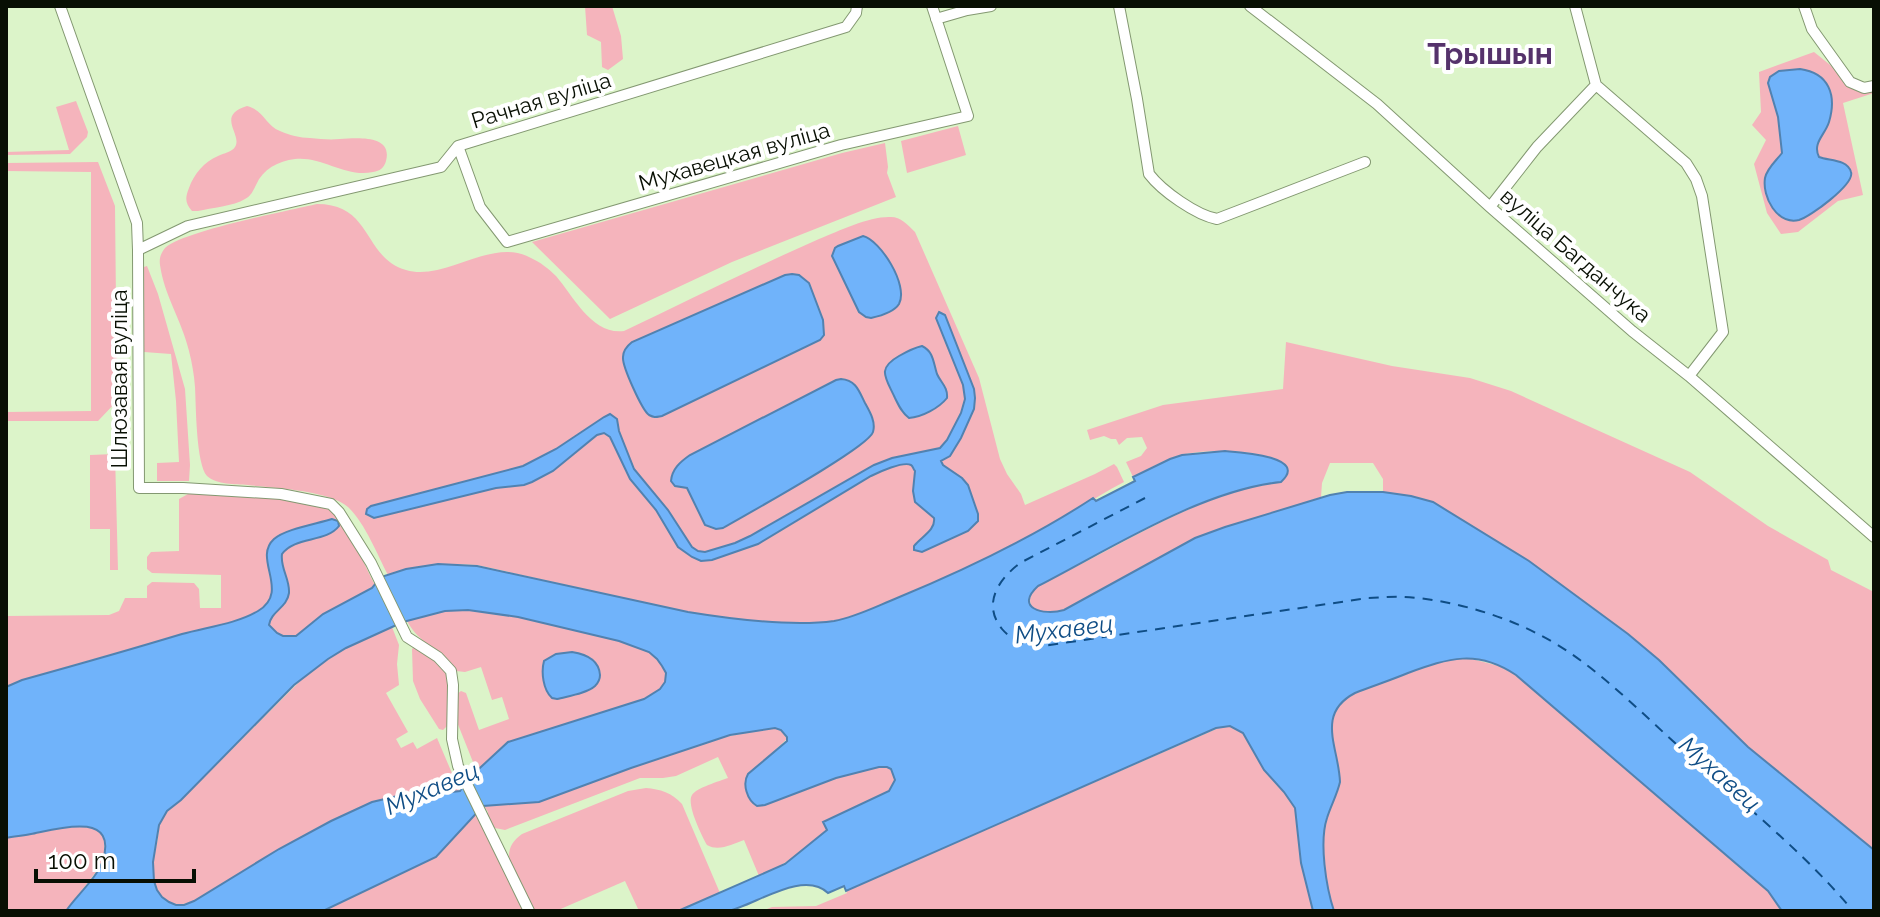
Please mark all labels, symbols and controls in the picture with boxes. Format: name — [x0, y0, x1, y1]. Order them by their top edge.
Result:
district label: Трышын — [1427, 36, 1553, 71]
street label: Рачная вуліца — [468, 66, 614, 134]
street label: Мухавецкая вуліца — [635, 116, 833, 196]
street label: вуліца Багданчука — [1495, 183, 1657, 327]
street label: Шлюзавая вуліца — [106, 289, 132, 469]
water label: Мухавец — [1013, 609, 1115, 649]
water label: Мухавец — [1674, 730, 1766, 818]
water label: Мухавец — [381, 755, 483, 821]
scale bar — [36, 833, 194, 883]
text: 100 m — [48, 846, 116, 875]

